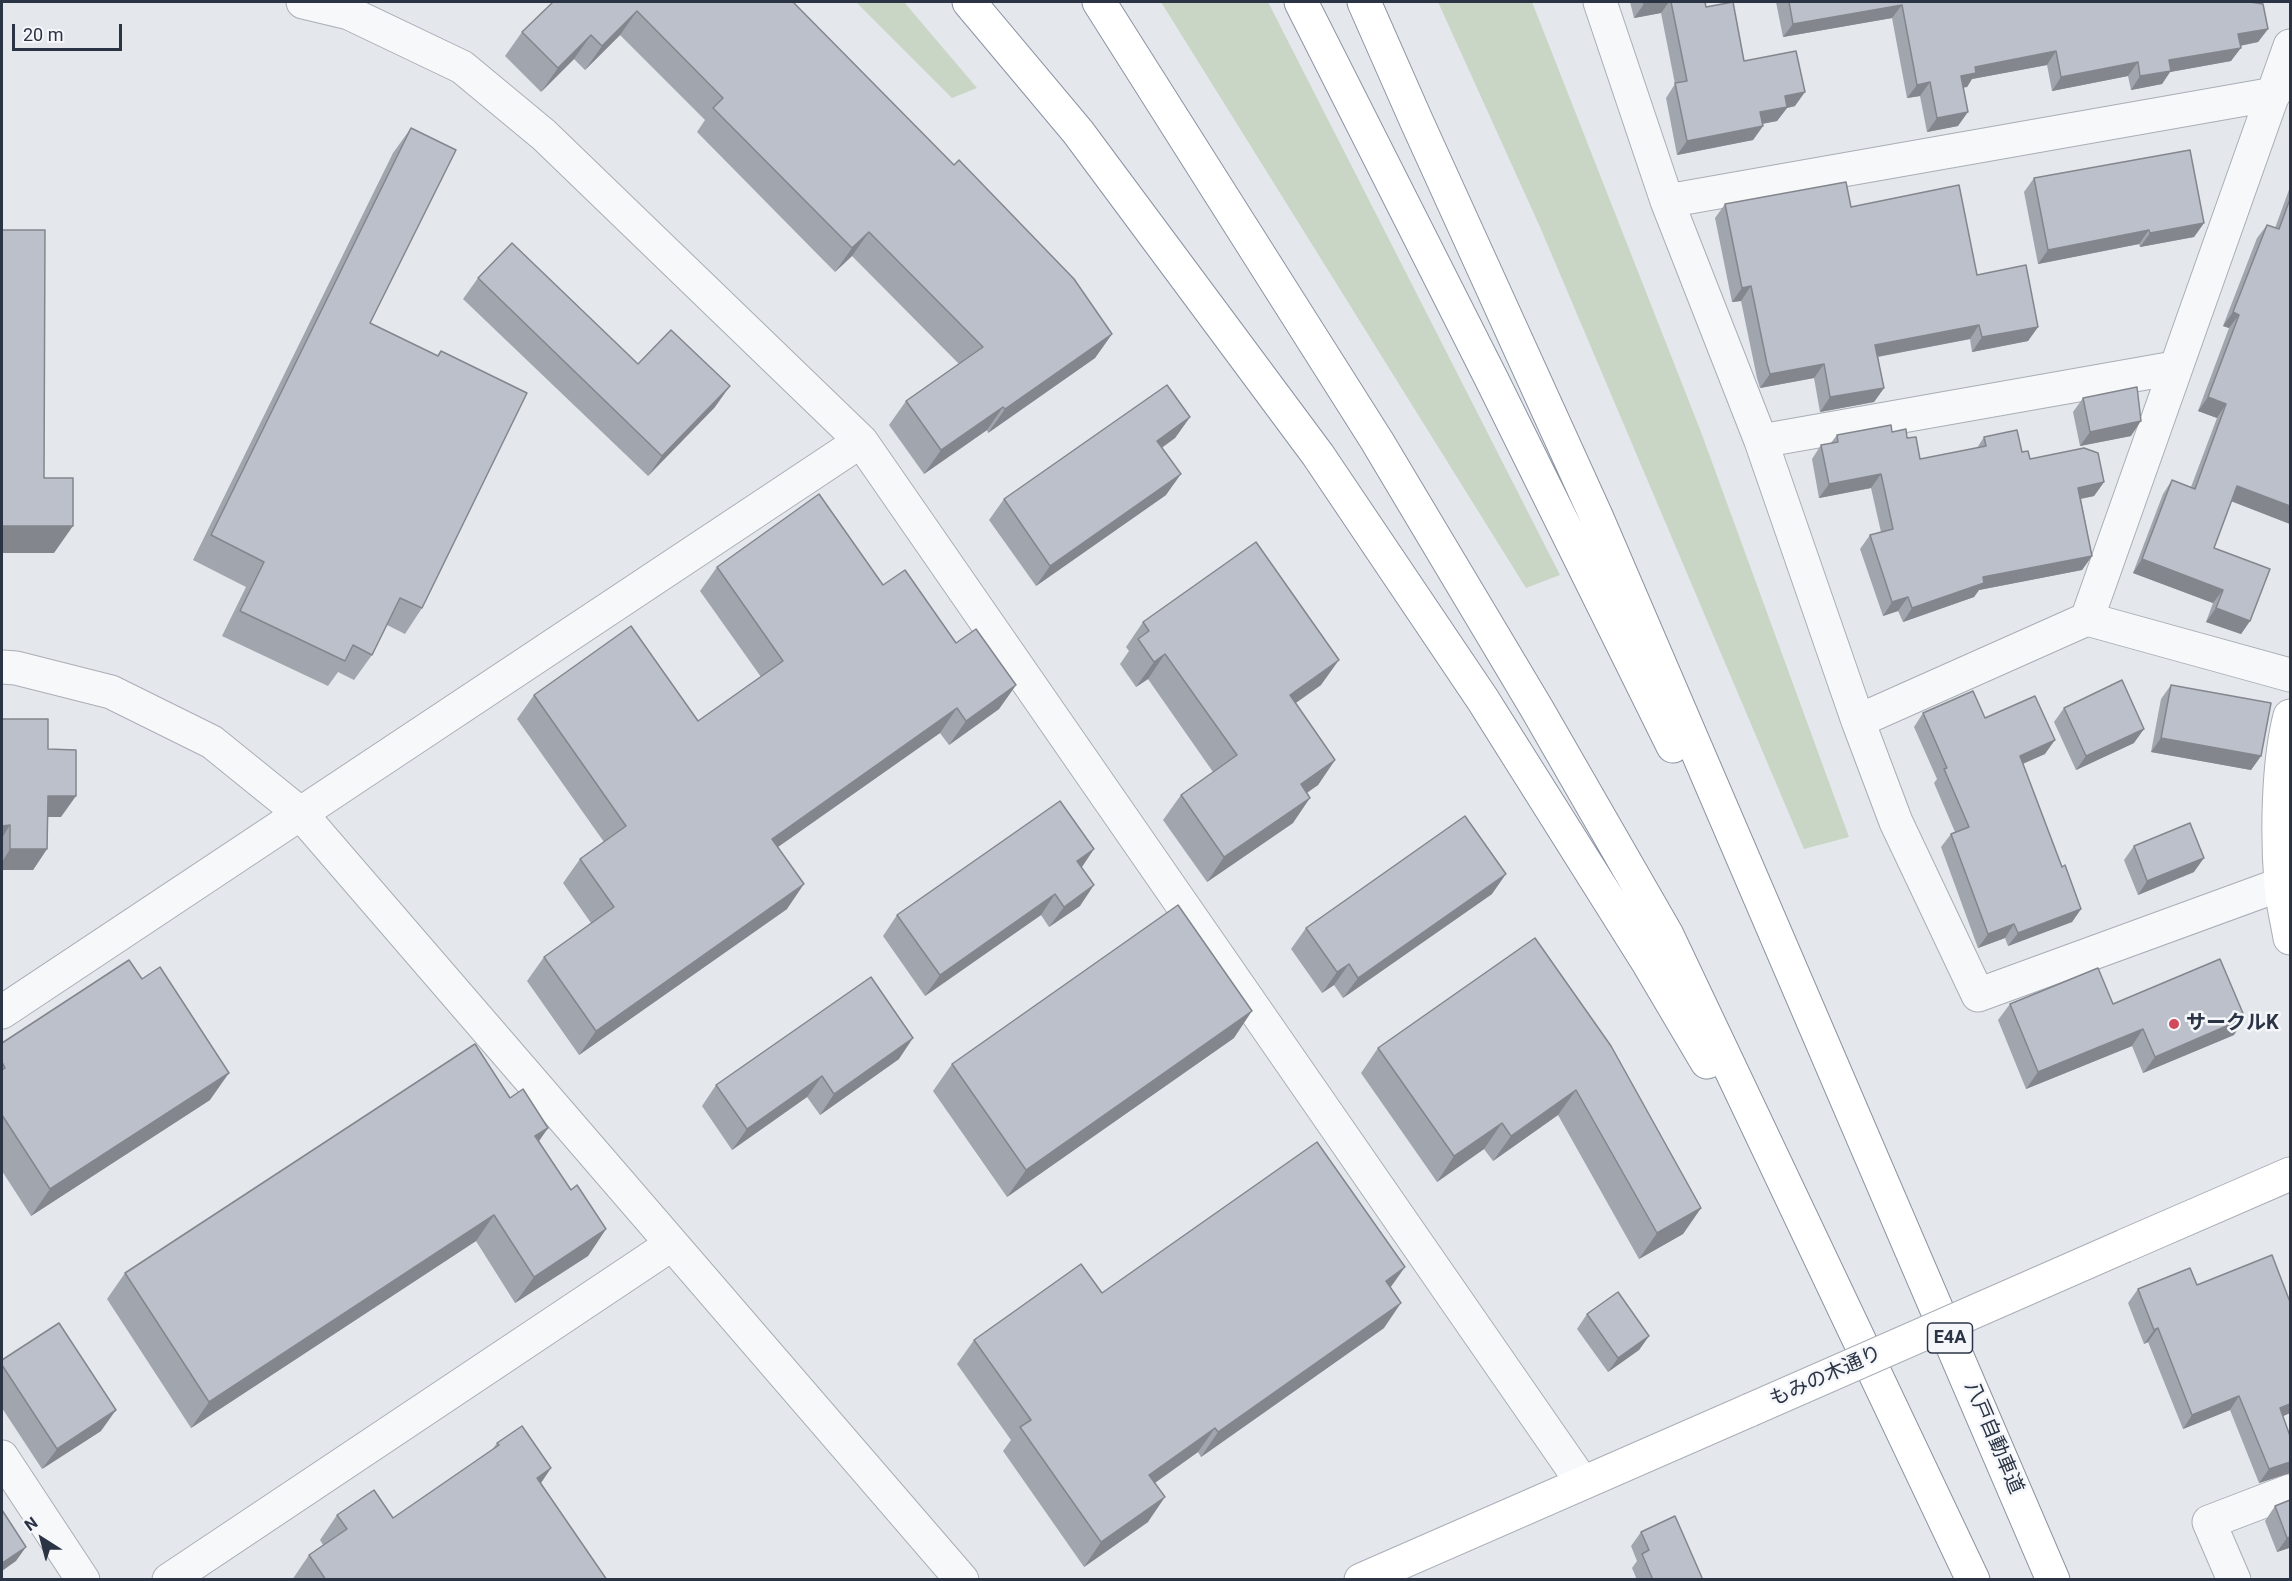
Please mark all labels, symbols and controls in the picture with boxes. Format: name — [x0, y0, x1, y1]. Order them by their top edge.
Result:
scale bar — [15, 12, 124, 50]
text: 20 m — [23, 24, 63, 45]
place label: サークルK — [2186, 1012, 2279, 1036]
marker: サークルK — [2167, 1017, 2181, 1031]
road number: E4A — [1928, 1323, 1972, 1353]
street label: もみの木通り — [1766, 1342, 1886, 1412]
street label: 八戸自動車道 — [1959, 1378, 2027, 1498]
north arrow — [12, 1509, 72, 1569]
text: N — [21, 1513, 41, 1535]

